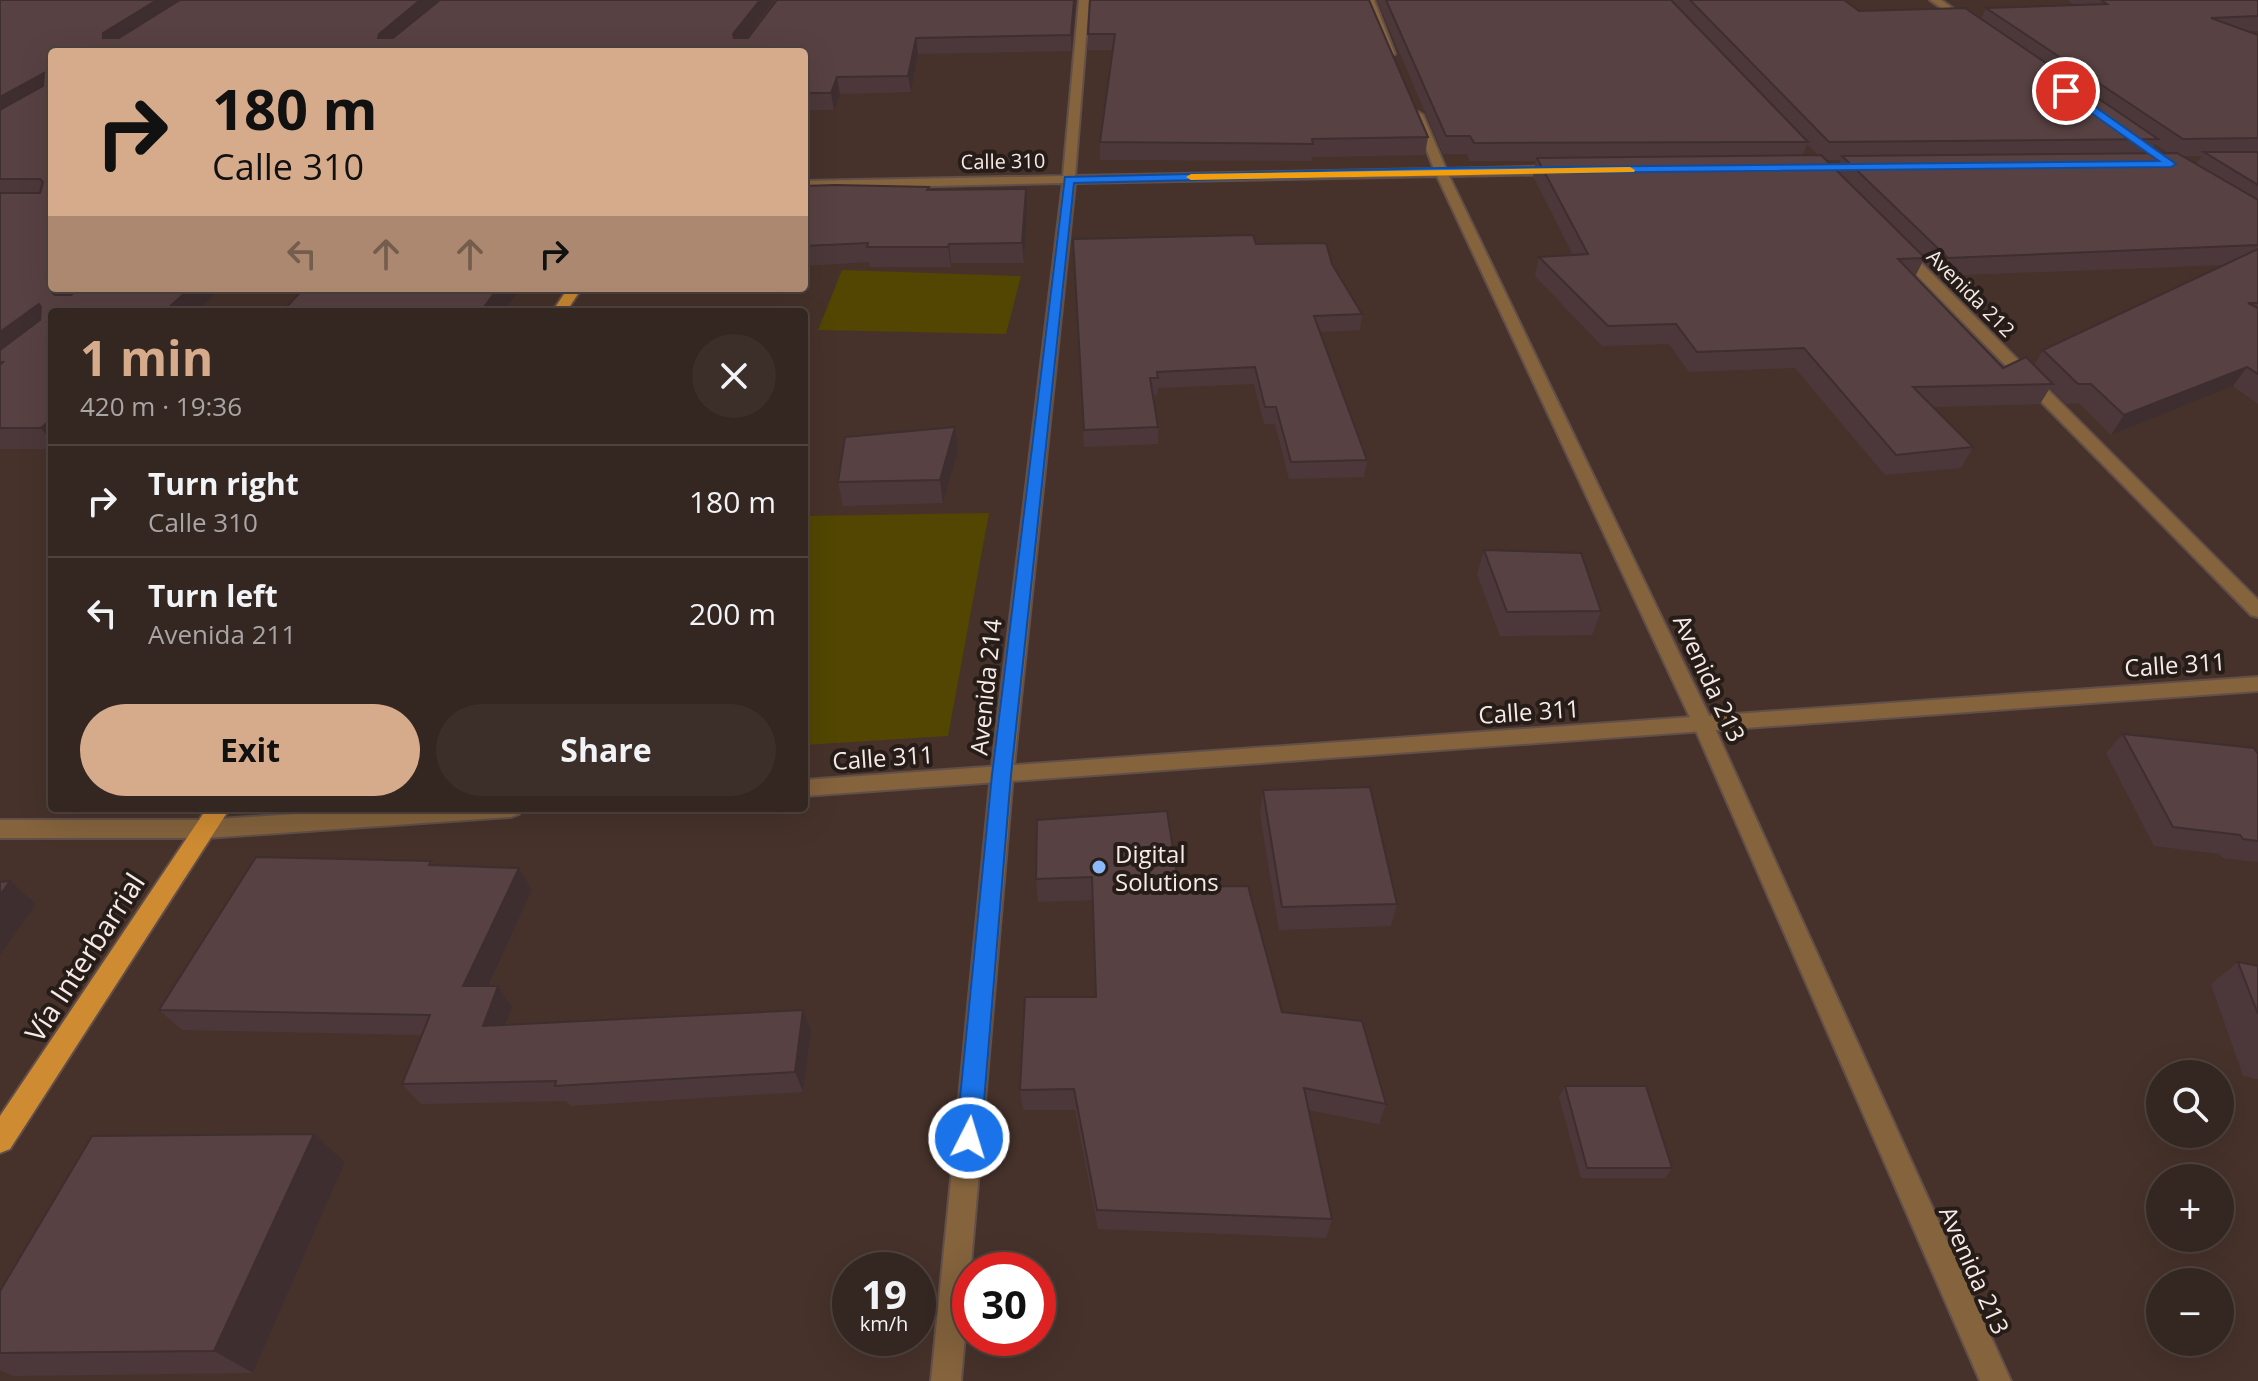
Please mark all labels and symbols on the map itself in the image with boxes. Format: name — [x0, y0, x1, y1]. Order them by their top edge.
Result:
pin — [2032, 57, 2100, 125]
street label: Calle 310 — [960, 147, 1046, 175]
street label: Avenida 212 — [1921, 243, 2021, 343]
street label: Avenida 213 — [1666, 609, 1754, 747]
street label: Avenida 214 — [961, 617, 1009, 757]
street label: Calle 311 — [2123, 644, 2227, 684]
street label: Calle 311 — [1477, 691, 1581, 731]
street label: Calle 311 — [831, 737, 935, 777]
place label: Digital Solutions — [1115, 837, 1219, 898]
marker: Digital Solutions — [1090, 858, 1108, 876]
street label: Vía Interbarrial — [15, 865, 153, 1049]
position arrow — [927, 1096, 1011, 1180]
street label: Avenida 213 — [1932, 1201, 2018, 1339]
speed limit sign: 30 — [952, 1252, 1056, 1356]

